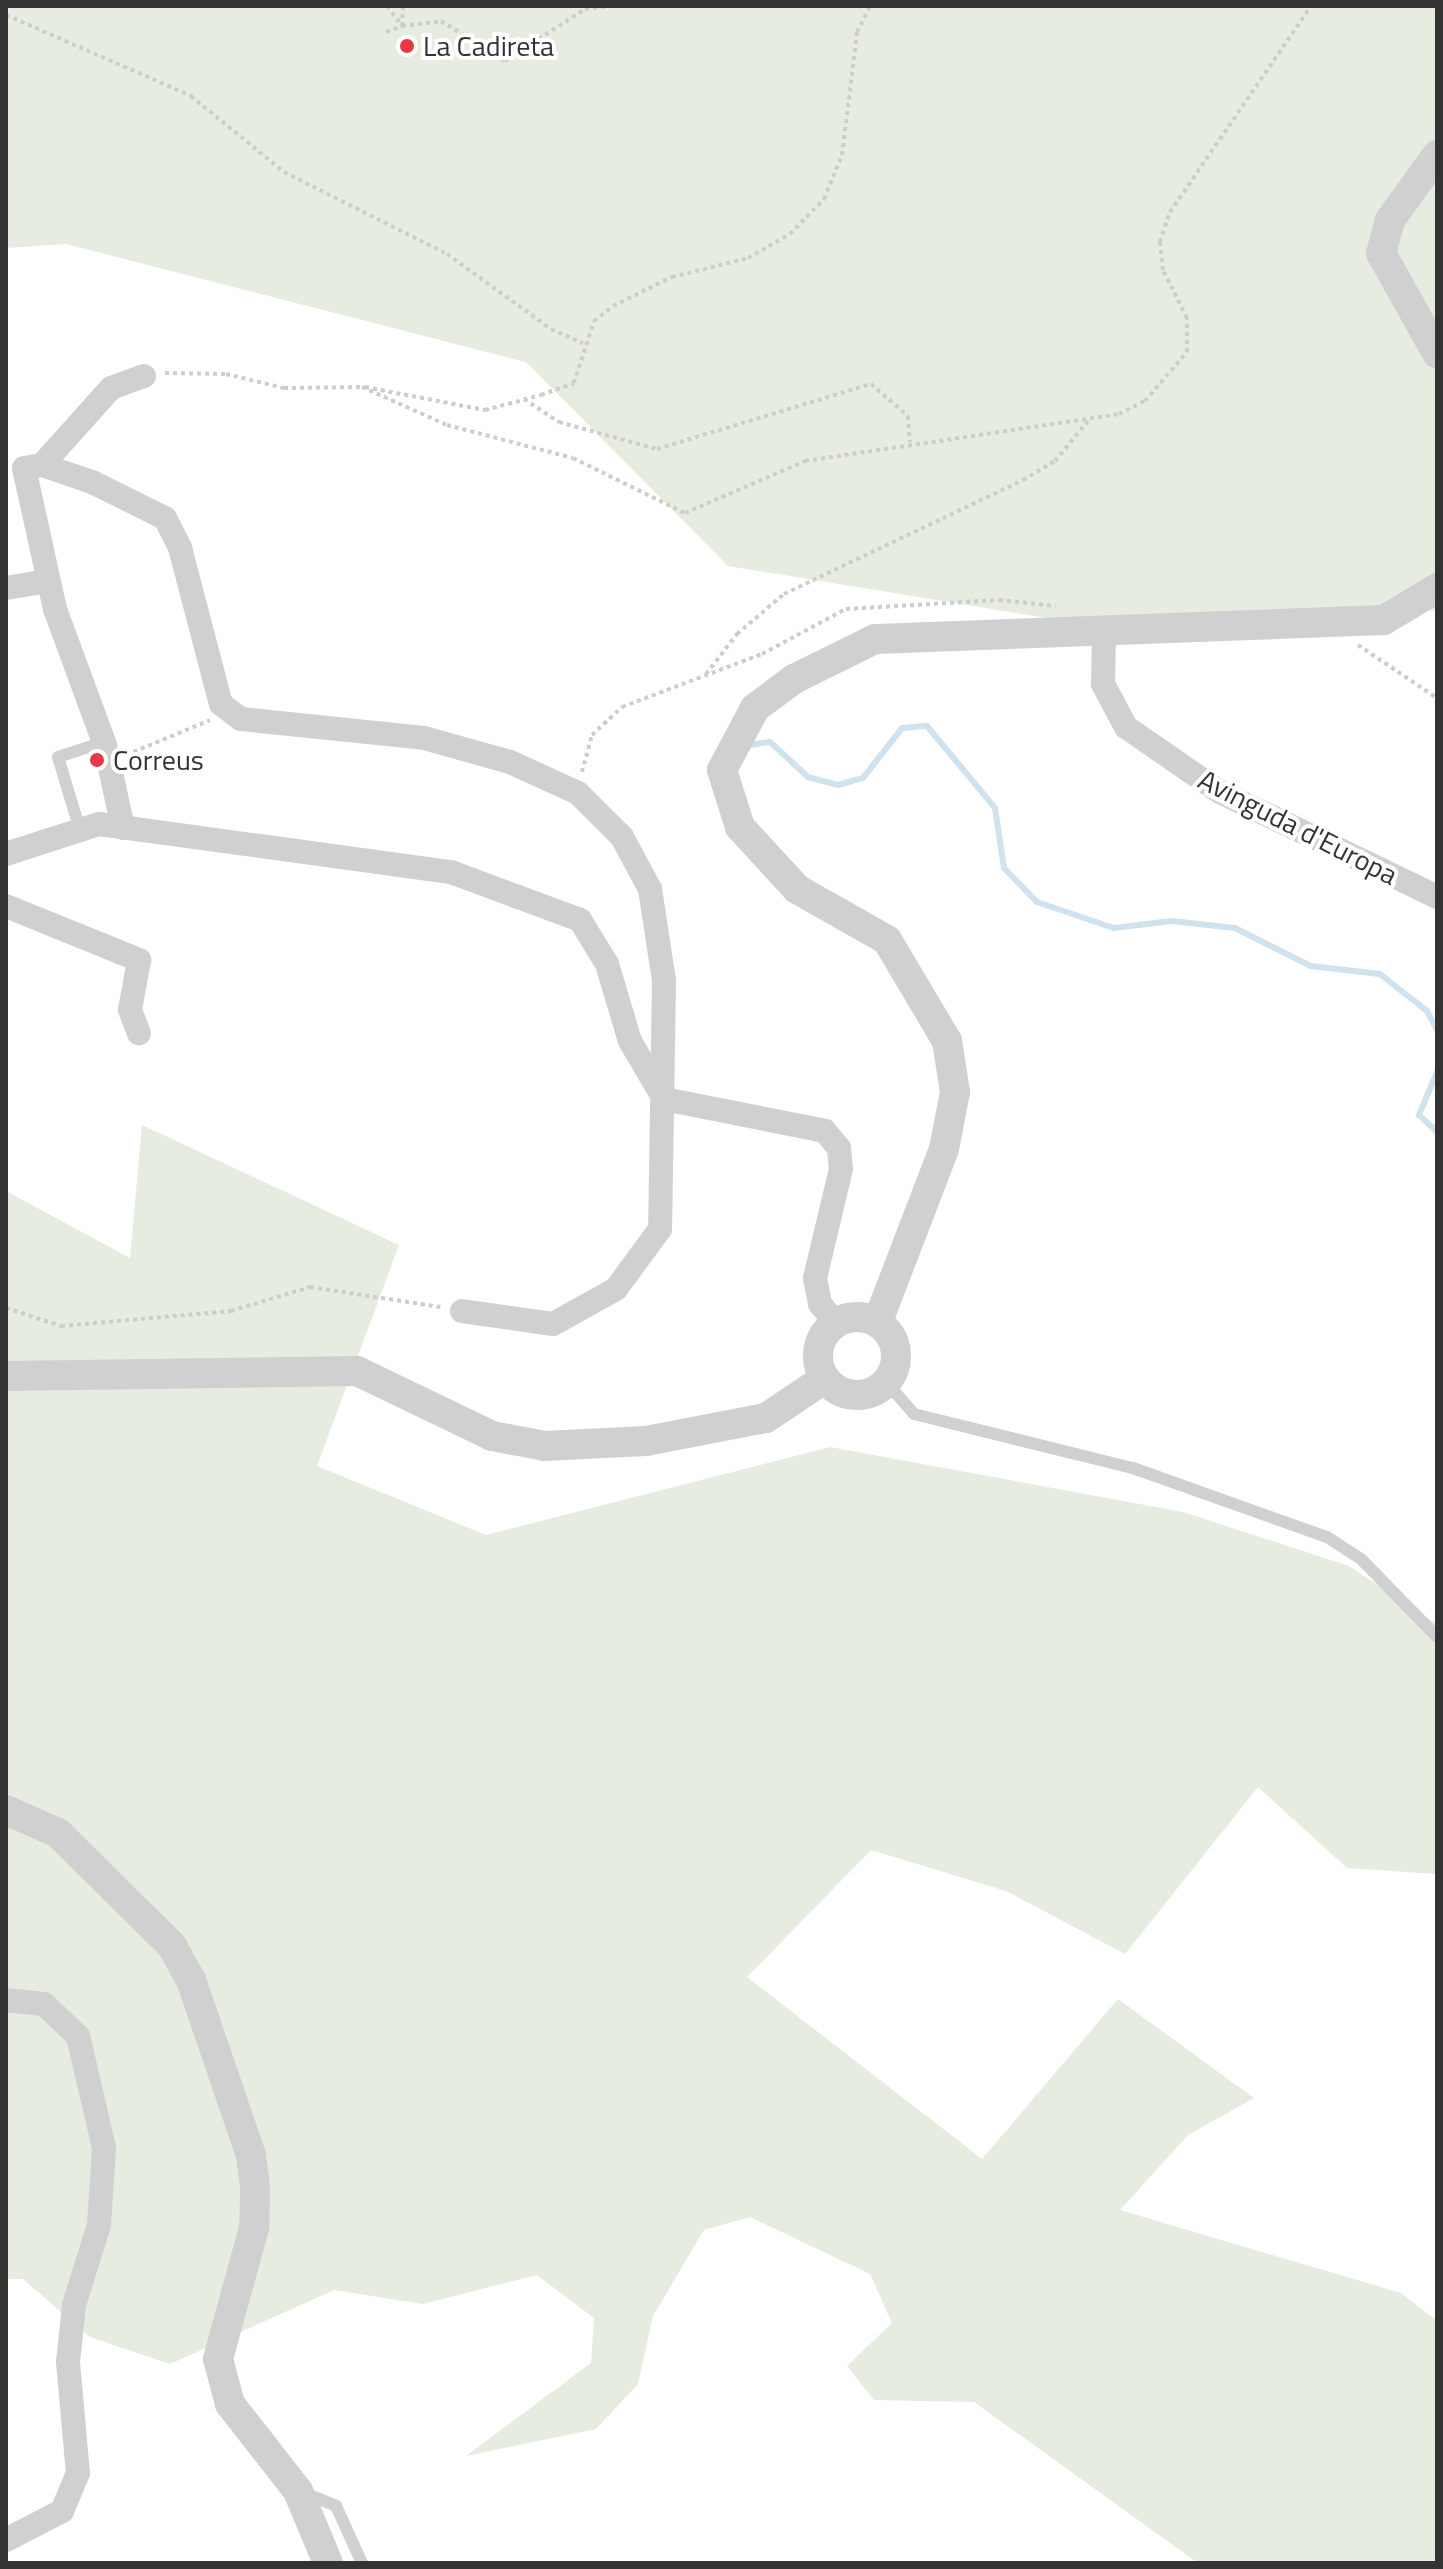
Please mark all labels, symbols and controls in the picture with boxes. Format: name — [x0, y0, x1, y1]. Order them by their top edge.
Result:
place label: La Cadireta — [423, 29, 554, 63]
marker: La Cadireta — [398, 37, 416, 55]
place label: Correus — [113, 743, 204, 777]
marker: Correus — [88, 751, 106, 769]
street label: Avinguda d'Europa — [1193, 762, 1403, 892]

